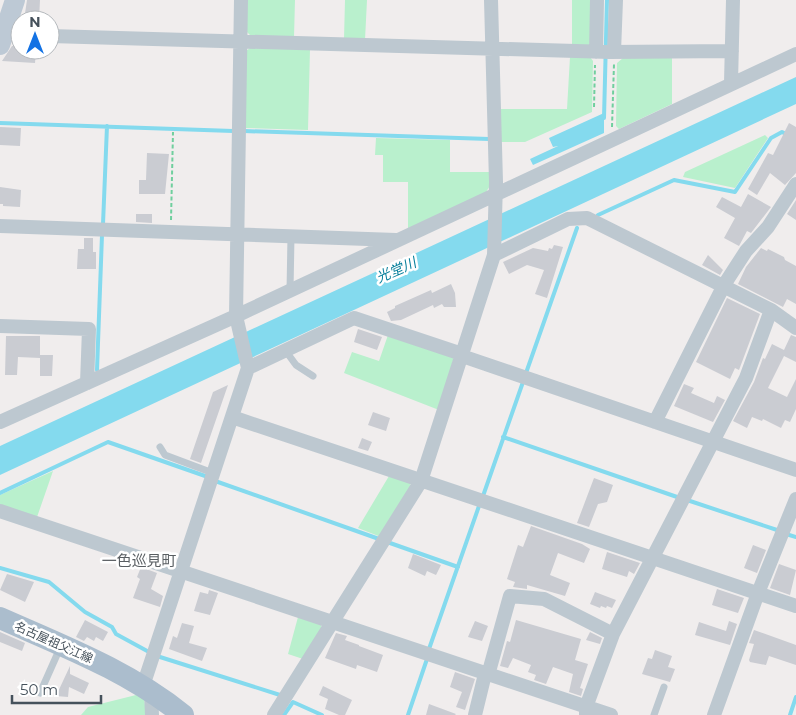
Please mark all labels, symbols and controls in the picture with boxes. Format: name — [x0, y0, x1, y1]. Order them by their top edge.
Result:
north arrow — [10, 10, 60, 60]
text: N — [29, 13, 41, 31]
water label: 光堂川 — [373, 252, 421, 287]
district label: 一色巡見町 — [101, 551, 177, 570]
street label: 名古屋祖父江線 — [13, 618, 95, 666]
scale bar — [12, 672, 101, 704]
text: 50 m — [20, 680, 58, 699]

